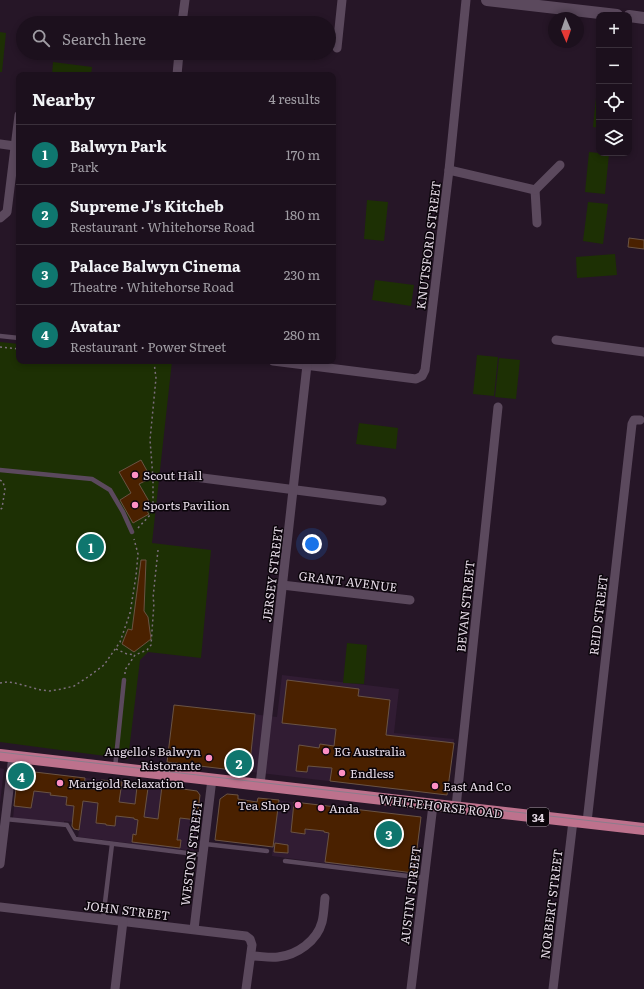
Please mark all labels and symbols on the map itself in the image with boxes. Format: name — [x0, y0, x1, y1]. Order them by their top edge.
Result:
north arrow — [548, 12, 584, 48]
street label: KNUTSFORD STREET — [411, 179, 445, 310]
place label: Scout Hall — [143, 466, 202, 484]
marker: Scout Hall — [130, 470, 140, 480]
place label: Sports Pavilion — [143, 496, 230, 514]
marker: Sports Pavilion — [130, 500, 140, 510]
street label: JERSEY STREET — [257, 525, 287, 623]
pin: 1 — [78, 532, 104, 562]
your location — [302, 534, 322, 554]
street label: BEVAN STREET — [451, 559, 479, 653]
street label: GRANT AVENUE — [298, 566, 399, 596]
street label: REID STREET — [584, 574, 612, 656]
place label: Augello's Balwyn Ristorante — [104, 742, 201, 774]
place label: EG Australia — [334, 742, 406, 760]
marker: EG Australia — [321, 746, 331, 756]
pin: 2 — [226, 748, 252, 778]
marker: Augello's Balwyn Ristorante — [204, 753, 214, 763]
pin: 4 — [8, 761, 34, 791]
place label: Endless — [350, 764, 394, 782]
marker: Endless — [337, 768, 347, 778]
place label: Marigold Relaxation — [68, 774, 184, 792]
place label: East And Co — [443, 777, 511, 795]
marker: Marigold Relaxation — [55, 778, 65, 788]
marker: East And Co — [430, 781, 440, 791]
street label: WHITEHORSE ROAD — [378, 789, 504, 823]
place label: Tea Shop — [238, 796, 290, 814]
street label: WESTON STREET — [176, 799, 206, 907]
place label: Anda — [329, 799, 360, 817]
marker: Tea Shop — [293, 800, 303, 810]
marker: Anda — [316, 803, 326, 813]
road number: 34 — [527, 808, 549, 826]
pin: 3 — [376, 819, 402, 849]
street label: AUSTIN STREET — [395, 845, 425, 945]
street label: NORBERT STREET — [535, 848, 567, 960]
street label: JOHN STREET — [83, 896, 171, 924]

